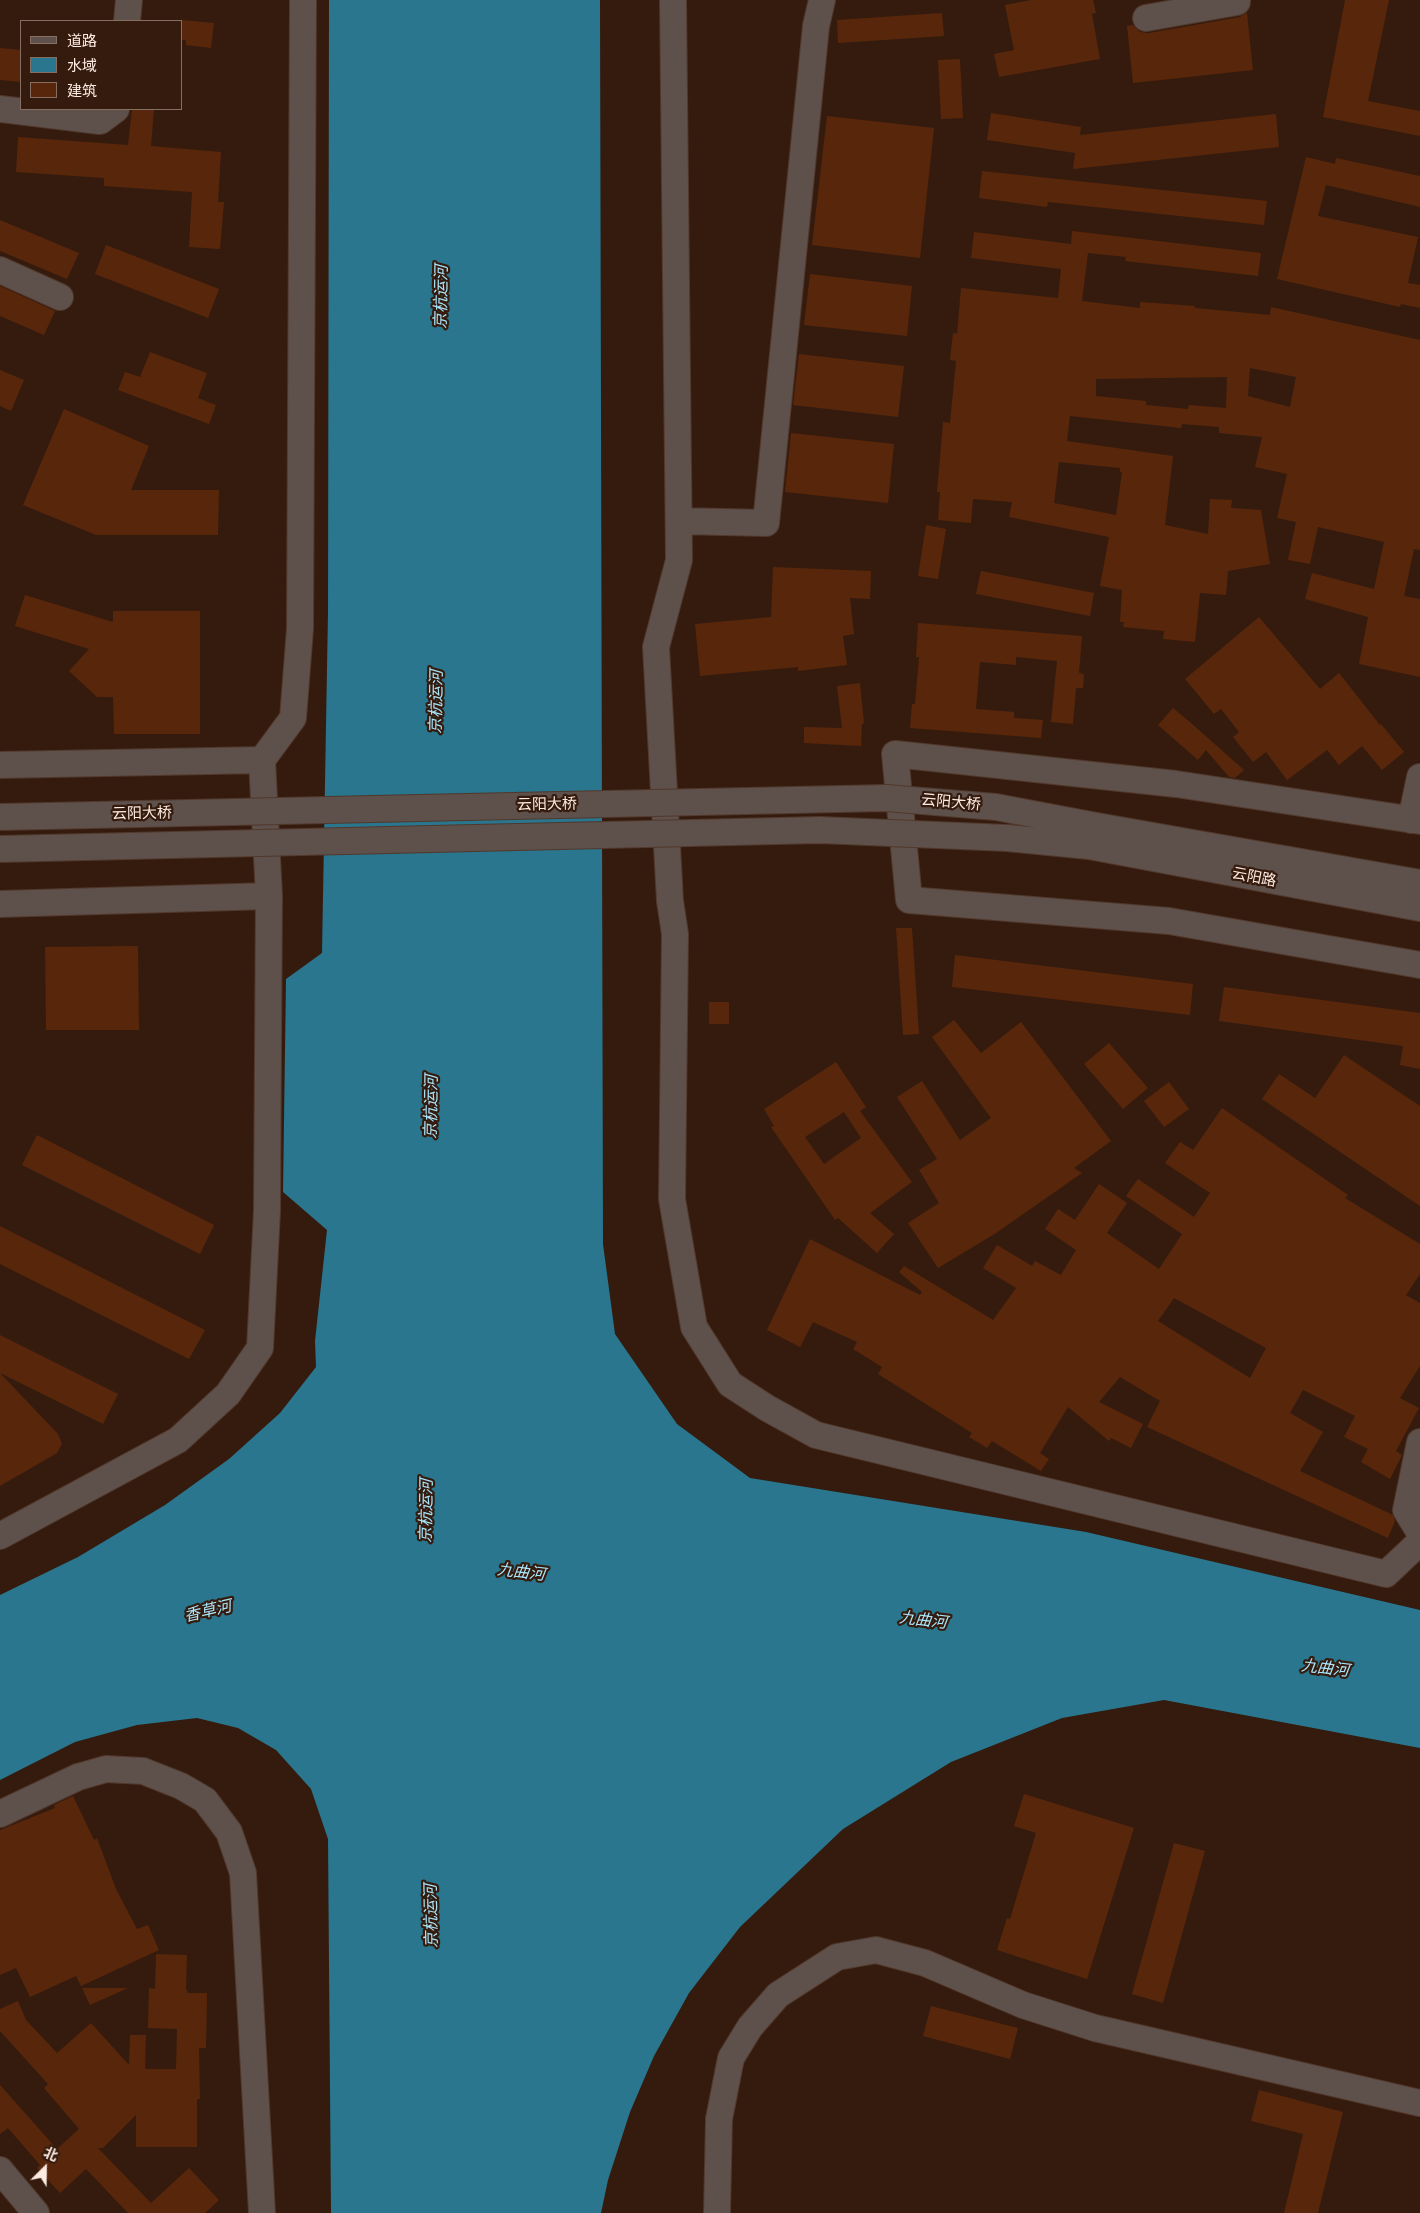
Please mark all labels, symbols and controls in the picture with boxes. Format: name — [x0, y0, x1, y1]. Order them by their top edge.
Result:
legend — [20, 20, 182, 110]
text: 道路 — [67, 32, 97, 50]
text: 水域 — [67, 57, 97, 75]
text: 建筑 — [67, 82, 97, 100]
water label: 京杭运河 — [432, 265, 452, 329]
water label: 京杭运河 — [427, 670, 447, 734]
street label: 云阳大桥 — [920, 791, 982, 815]
street label: 云阳大桥 — [517, 795, 577, 815]
street label: 云阳大桥 — [112, 804, 172, 824]
street label: 云阳路 — [1230, 865, 1278, 891]
water label: 京杭运河 — [422, 1075, 442, 1139]
water label: 京杭运河 — [417, 1479, 437, 1543]
water label: 九曲河 — [496, 1561, 546, 1585]
water label: 香草河 — [182, 1597, 234, 1627]
water label: 九曲河 — [898, 1609, 948, 1633]
water label: 九曲河 — [1300, 1657, 1350, 1681]
water label: 京杭运河 — [422, 1884, 442, 1948]
north arrow — [20, 2143, 70, 2193]
text: 北 — [41, 2144, 60, 2164]

